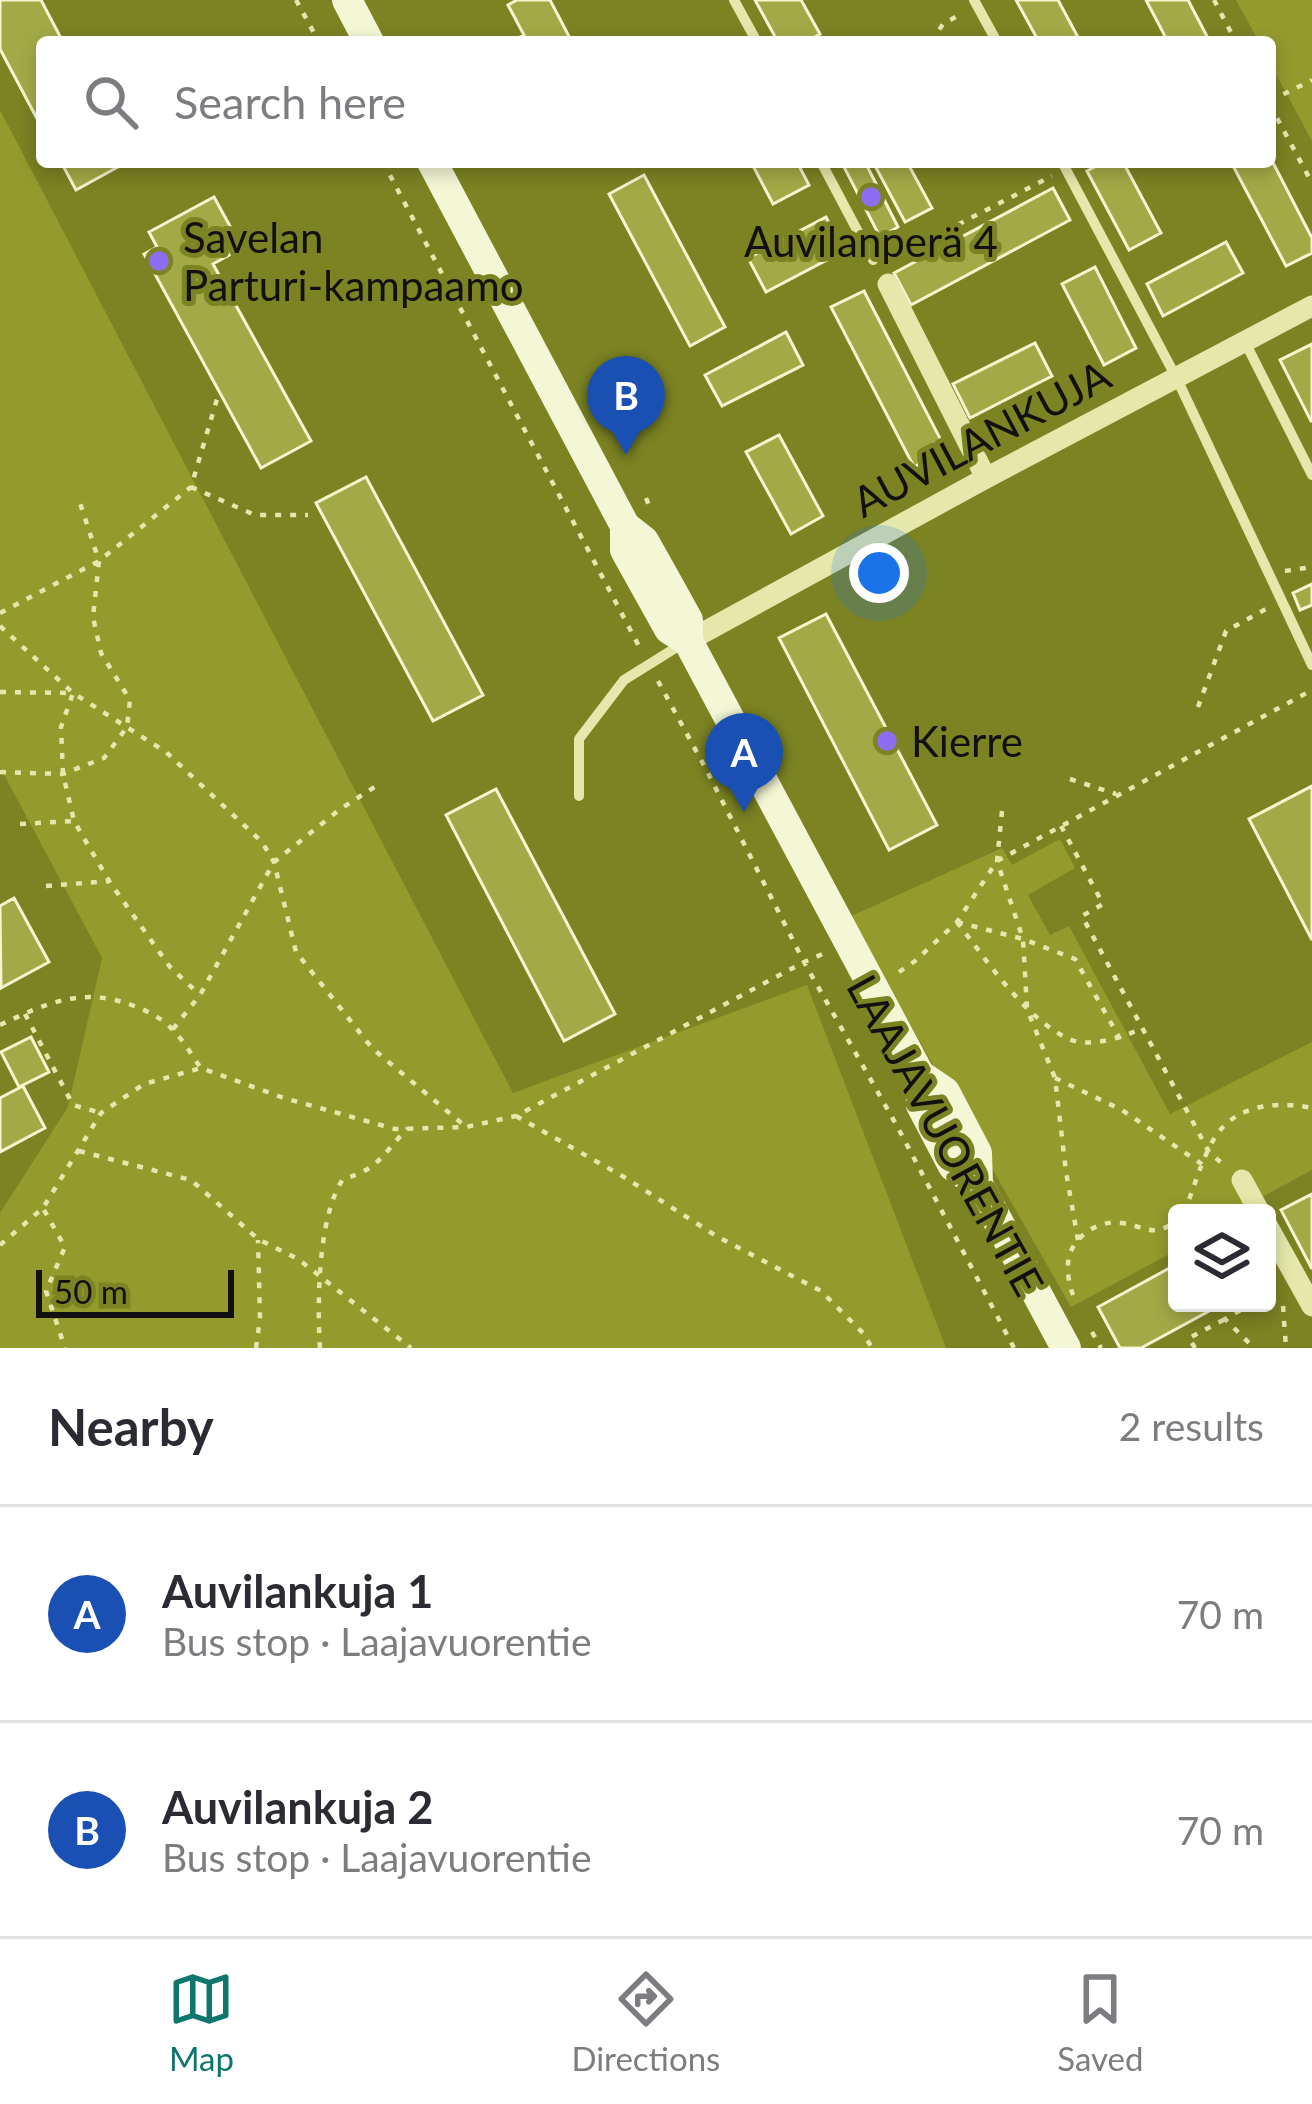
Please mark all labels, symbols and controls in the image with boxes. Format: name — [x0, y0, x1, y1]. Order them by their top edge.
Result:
search box — [36, 36, 1276, 168]
icon: search — [78, 69, 144, 135]
text: Search here — [174, 75, 406, 129]
marker: Auvilanperä 4 — [858, 184, 884, 210]
place label: Savelan Parturi-kampaamo — [183, 212, 524, 310]
place label: Auvilanperä 4 — [744, 216, 998, 266]
marker: Savelan Parturi-kampaamo — [146, 248, 172, 274]
street label: AUVILANKUJA — [844, 349, 1119, 527]
pin: B — [587, 356, 665, 455]
your location — [849, 543, 909, 603]
pin: A — [705, 713, 783, 812]
place label: Kierre — [911, 716, 1023, 766]
marker: Kierre — [874, 728, 900, 754]
street label: LAAJAVUORENTIE — [837, 966, 1055, 1304]
map controls — [1168, 1204, 1276, 1312]
button: layers — [1168, 1204, 1276, 1312]
scale bar — [36, 1264, 234, 1317]
text: 50 m — [54, 1271, 128, 1311]
text: Nearby — [48, 1396, 214, 1457]
text: 2 results — [1119, 1403, 1264, 1449]
text: Auvilankuja 1 — [162, 1564, 433, 1618]
text: A — [73, 1591, 101, 1637]
text: 70 m — [1177, 1591, 1264, 1637]
text: Bus stop · Laajavuorentie — [162, 1618, 591, 1664]
text: Auvilankuja 2 — [162, 1780, 433, 1834]
text: B — [74, 1807, 100, 1853]
text: 70 m — [1177, 1807, 1264, 1853]
text: Bus stop · Laajavuorentie — [162, 1834, 591, 1880]
tab: Map — [168, 1966, 234, 2078]
tab: Directions — [571, 1966, 720, 2078]
tab: Saved — [1057, 1966, 1144, 2078]

